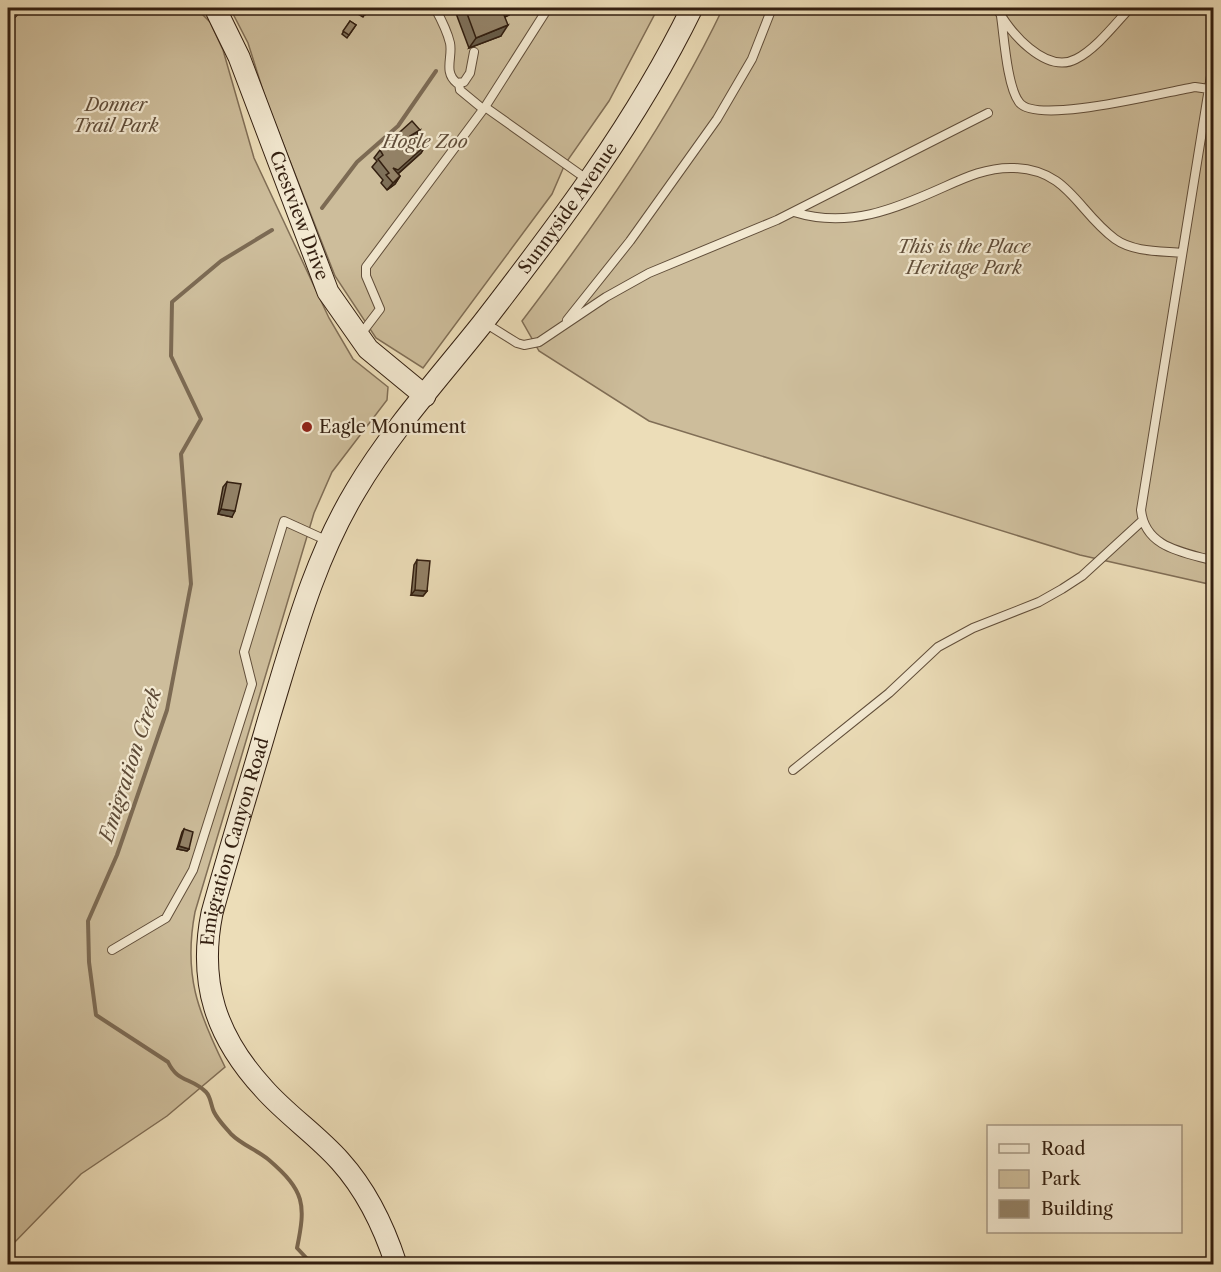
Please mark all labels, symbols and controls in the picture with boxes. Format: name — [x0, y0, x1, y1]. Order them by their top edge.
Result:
park label: Donner Trail Park — [73, 94, 159, 137]
park label: Hogle Zoo — [380, 131, 468, 153]
street label: Sunnyside Avenue — [513, 139, 622, 278]
street label: Crestview Drive — [265, 148, 333, 283]
park label: This is the Place Heritage Park — [898, 236, 1032, 279]
place label: Eagle Monument — [319, 416, 467, 438]
marker: Eagle Monument — [300, 420, 314, 434]
water label: Emigration Creek — [93, 684, 166, 847]
street label: Emigration Canyon Road — [197, 735, 274, 947]
legend — [987, 1125, 1182, 1233]
text: Road — [1041, 1138, 1086, 1160]
text: Park — [1041, 1168, 1082, 1190]
text: Building — [1041, 1198, 1113, 1220]

